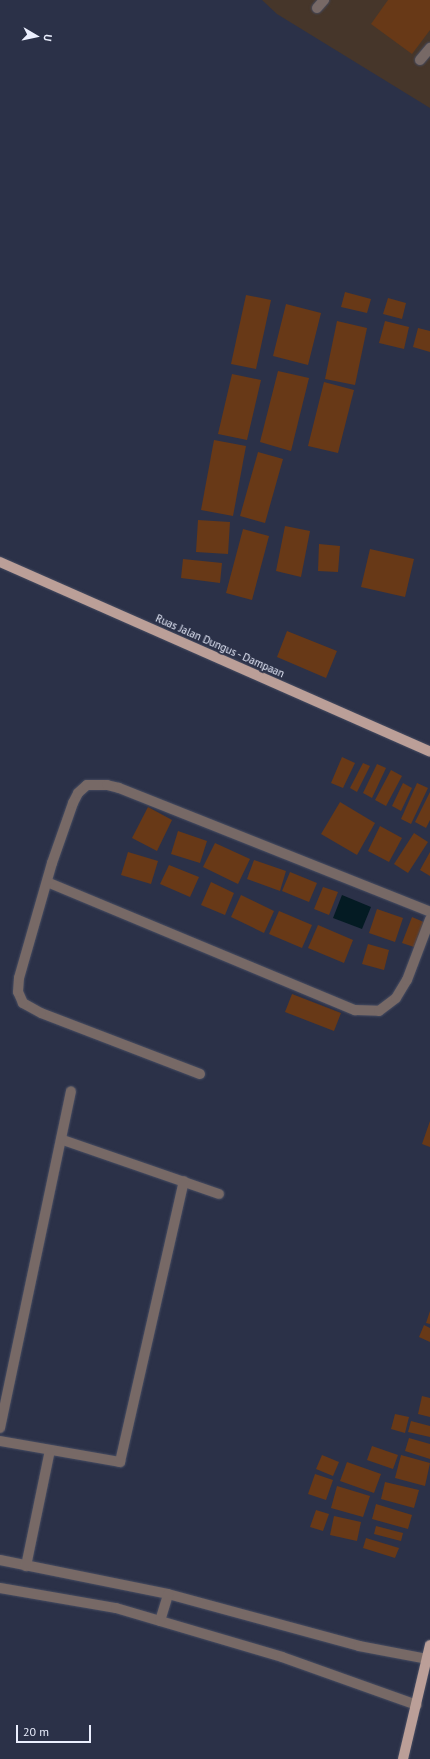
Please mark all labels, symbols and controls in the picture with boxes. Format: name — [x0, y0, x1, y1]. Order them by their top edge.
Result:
north arrow — [16, 16, 56, 56]
text: U — [40, 33, 55, 42]
street label: Ruas Jalan Dungus - Dampaan — [153, 611, 287, 681]
scale bar — [18, 1717, 93, 1743]
text: 20 m — [23, 1724, 49, 1739]

